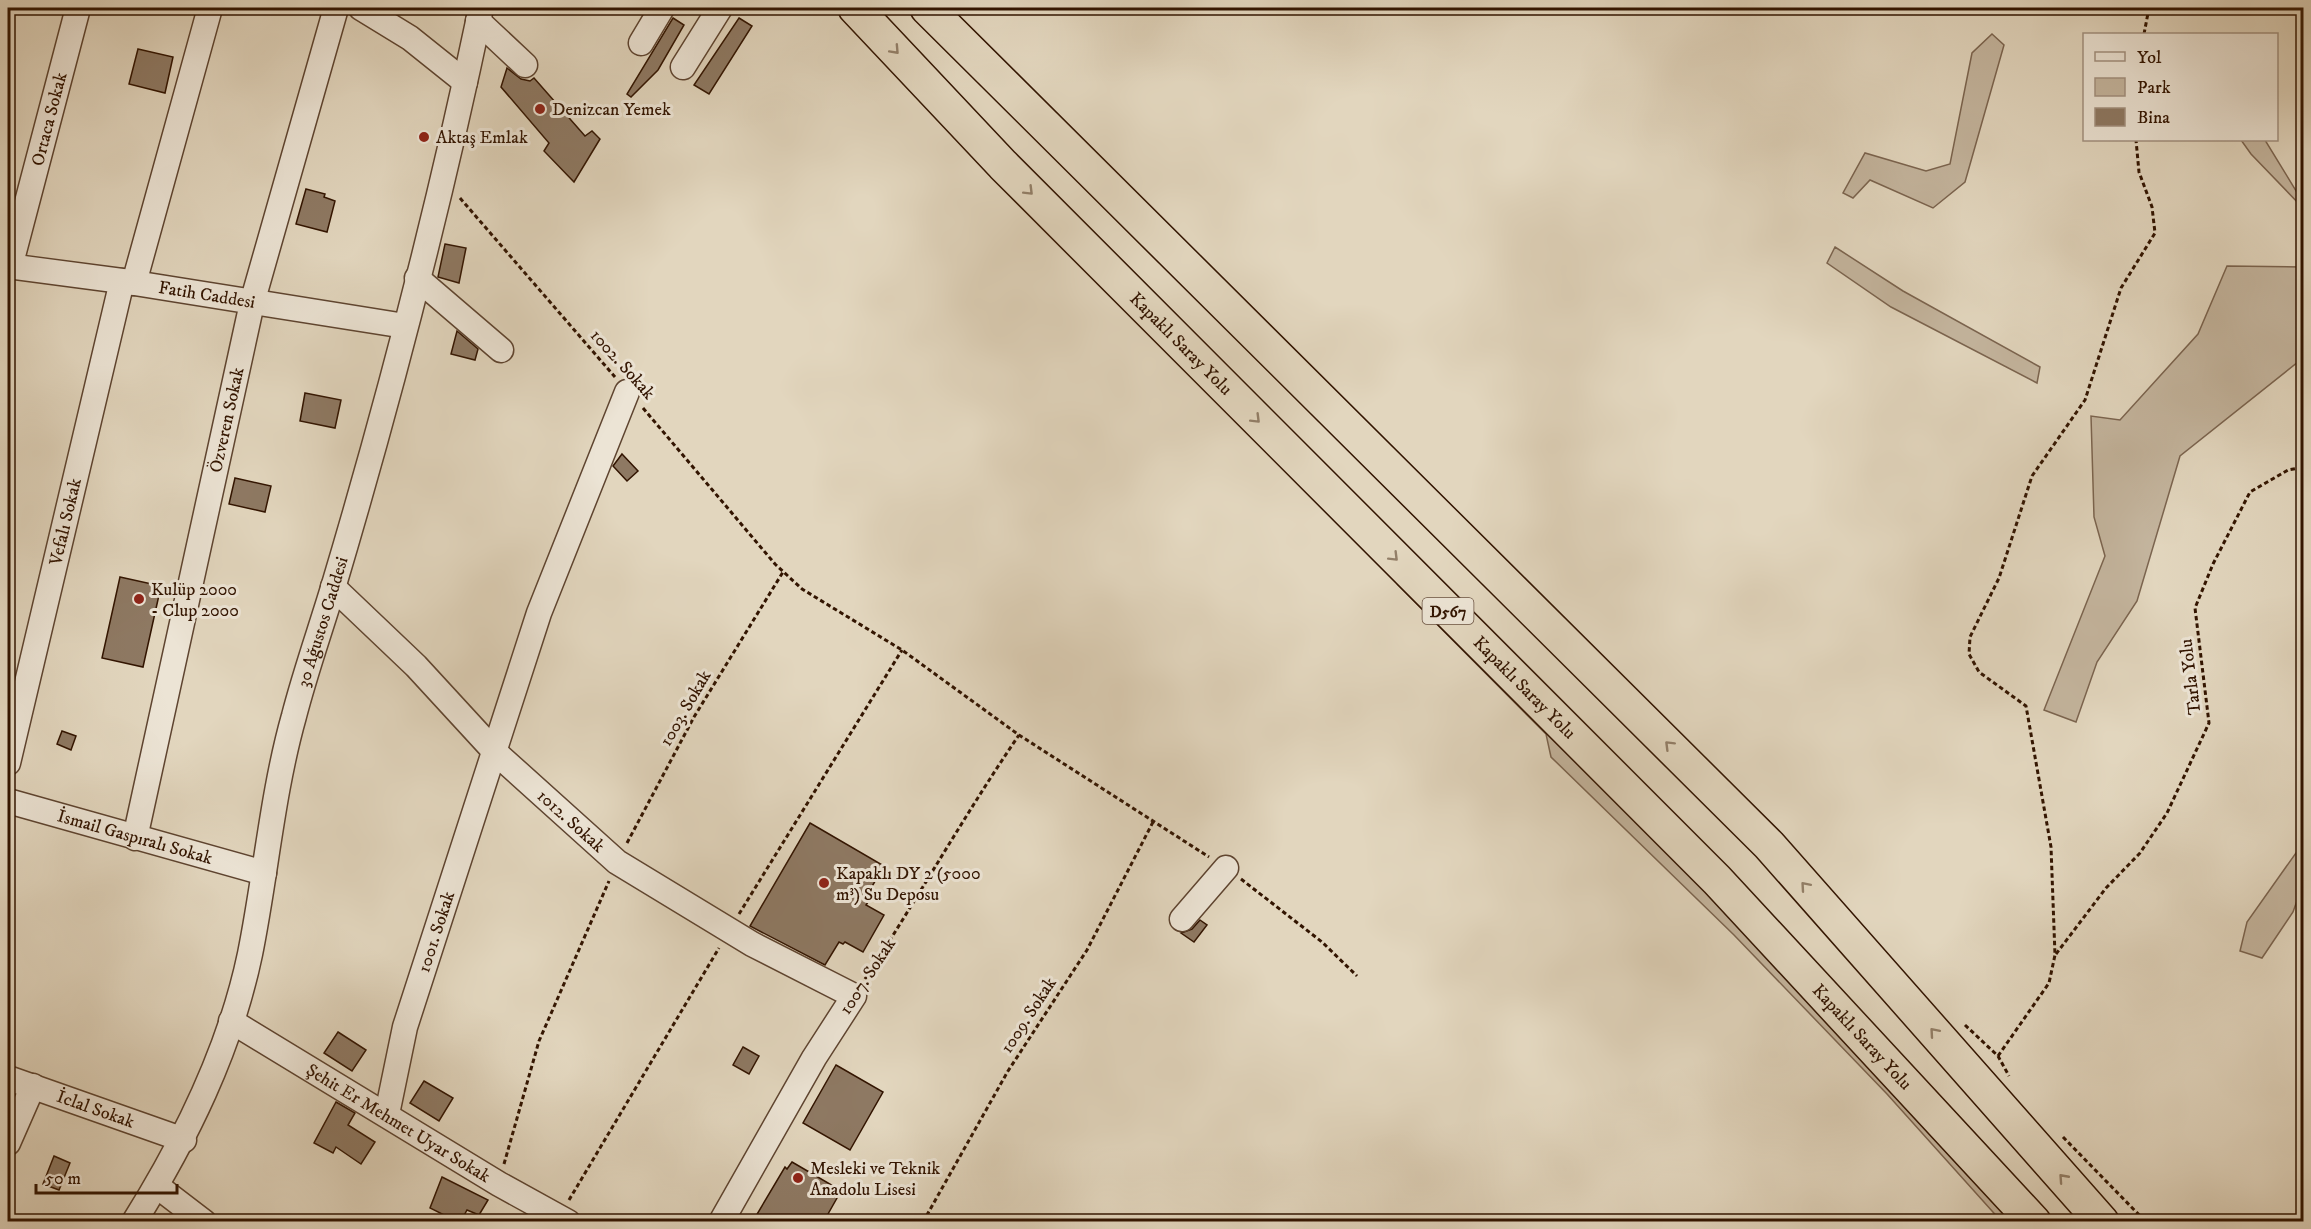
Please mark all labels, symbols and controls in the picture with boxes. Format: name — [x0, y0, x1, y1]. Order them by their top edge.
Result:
legend — [2083, 33, 2278, 141]
one-way arrow — [888, 43, 899, 54]
text: Yol — [2137, 47, 2162, 69]
street label: Ortaca Sokak — [27, 70, 73, 168]
text: Park — [2137, 77, 2171, 99]
place label: Denizcan Yemek — [552, 99, 671, 121]
marker: Denizcan Yemek — [533, 102, 547, 116]
text: Bina — [2137, 107, 2170, 129]
place label: Aktaş Emlak — [436, 127, 528, 149]
marker: Aktaş Emlak — [417, 130, 431, 144]
one-way arrow — [1022, 184, 1033, 195]
street label: Fatih Caddesi — [157, 277, 257, 314]
street label: Kapaklı Saray Yolu — [1124, 288, 1237, 400]
street label: 1002. Sokak — [585, 325, 660, 404]
street label: Özveren Sokak — [205, 365, 250, 475]
one-way arrow — [1249, 412, 1260, 422]
street label: Vefalı Sokak — [45, 476, 87, 569]
one-way arrow — [1386, 549, 1397, 560]
street label: 30 Ağustos Caddesi — [293, 554, 354, 690]
place label: Kulüp 2000 - Clup 2000 — [151, 579, 239, 622]
marker: Kulüp 2000 - Clup 2000 — [132, 592, 146, 606]
road number: D567 — [1422, 598, 1474, 624]
street label: Kapaklı Saray Yolu — [1468, 632, 1580, 744]
street label: Tarla Yolu — [2175, 637, 2207, 716]
street label: 1003. Sokak — [655, 666, 717, 751]
one-way arrow — [1666, 742, 1677, 753]
street label: 1012. Sokak — [532, 785, 609, 858]
street label: İsmail Gaspıralı Sokak — [55, 804, 215, 870]
place label: Kapaklı DY 2 (5000 m³) Su Deposu — [836, 863, 981, 906]
marker: Kapaklı DY 2 (5000 m³) Su Deposu — [817, 876, 831, 890]
one-way arrow — [1801, 882, 1812, 893]
street label: 1001. Sokak — [413, 888, 460, 975]
street label: 1007. Sokak — [835, 934, 901, 1019]
street label: 1009. Sokak — [996, 973, 1062, 1058]
street label: Kapaklı Saray Yolu — [1807, 980, 1916, 1095]
one-way arrow — [1930, 1028, 1941, 1039]
street label: Şehit Er Mehmet Uyar Sokak — [302, 1059, 494, 1188]
street label: İclal Sokak — [53, 1085, 137, 1134]
scale bar — [36, 1157, 177, 1195]
place label: Mesleki ve Teknik Anadolu Lisesi — [810, 1158, 940, 1201]
text: 50 m — [45, 1168, 81, 1190]
marker: Mesleki ve Teknik Anadolu Lisesi — [791, 1171, 805, 1185]
one-way arrow — [2059, 1174, 2070, 1185]

